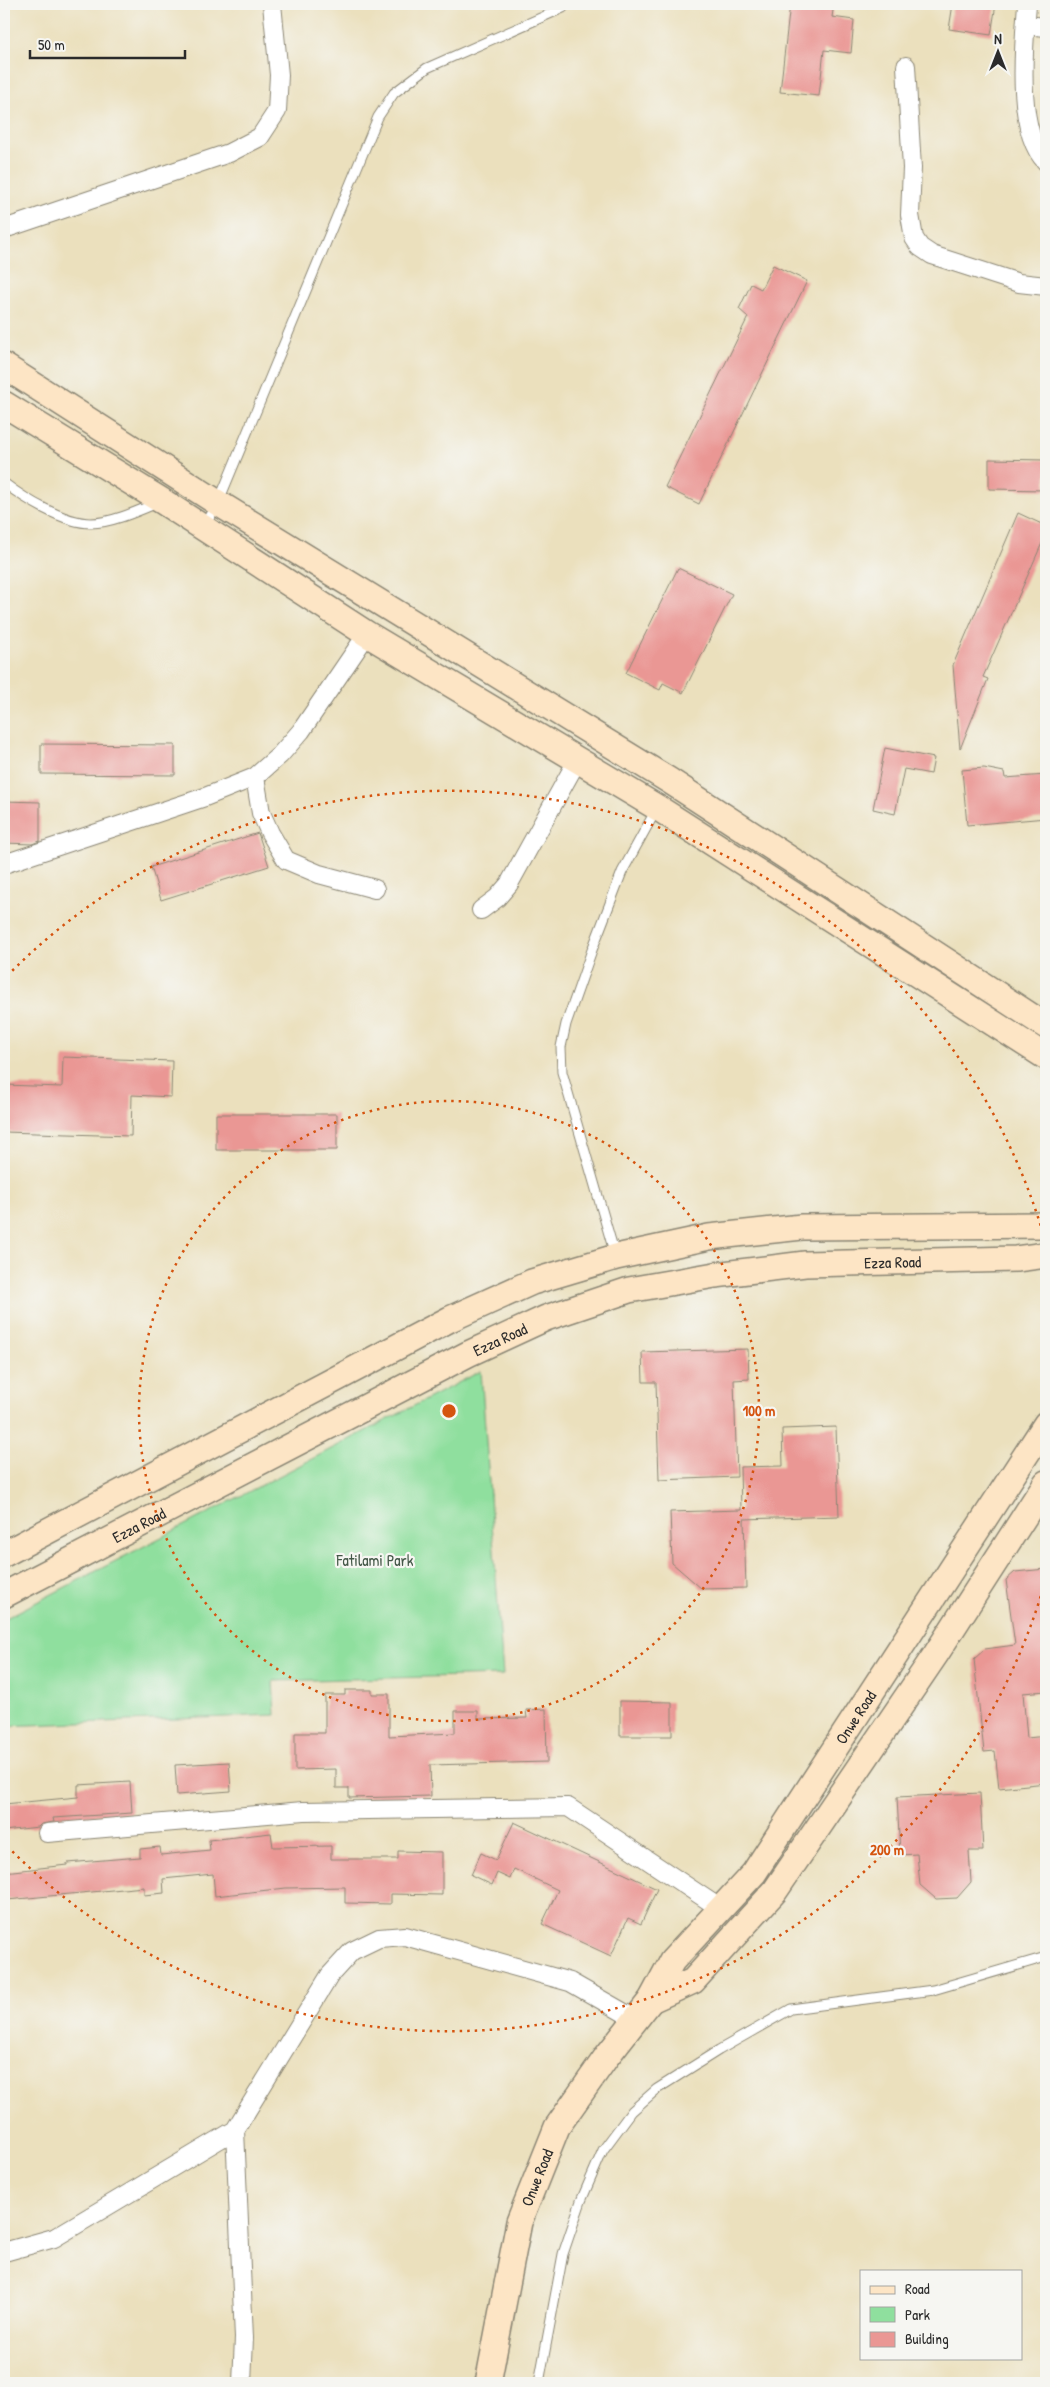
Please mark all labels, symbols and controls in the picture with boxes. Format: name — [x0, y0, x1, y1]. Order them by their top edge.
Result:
scale bar — [30, 28, 185, 60]
north arrow — [972, 28, 1022, 78]
text: N — [994, 29, 1002, 48]
text: 50 m — [38, 34, 65, 55]
street label: Ezza Road — [864, 1250, 921, 1274]
street label: Ezza Road — [469, 1317, 530, 1361]
text: 100 m — [743, 1400, 775, 1421]
centre of rings — [440, 1402, 458, 1420]
street label: Ezza Road — [109, 1502, 169, 1548]
park label: Fatilami Park — [336, 1549, 414, 1571]
street label: Onwe Road — [830, 1686, 881, 1748]
text: 200 m — [870, 1839, 904, 1860]
street label: Onwe Road — [516, 2146, 558, 2209]
legend — [860, 2270, 1022, 2360]
text: Road — [905, 2278, 930, 2299]
text: Park — [905, 2304, 930, 2325]
text: Building — [905, 2328, 949, 2349]

